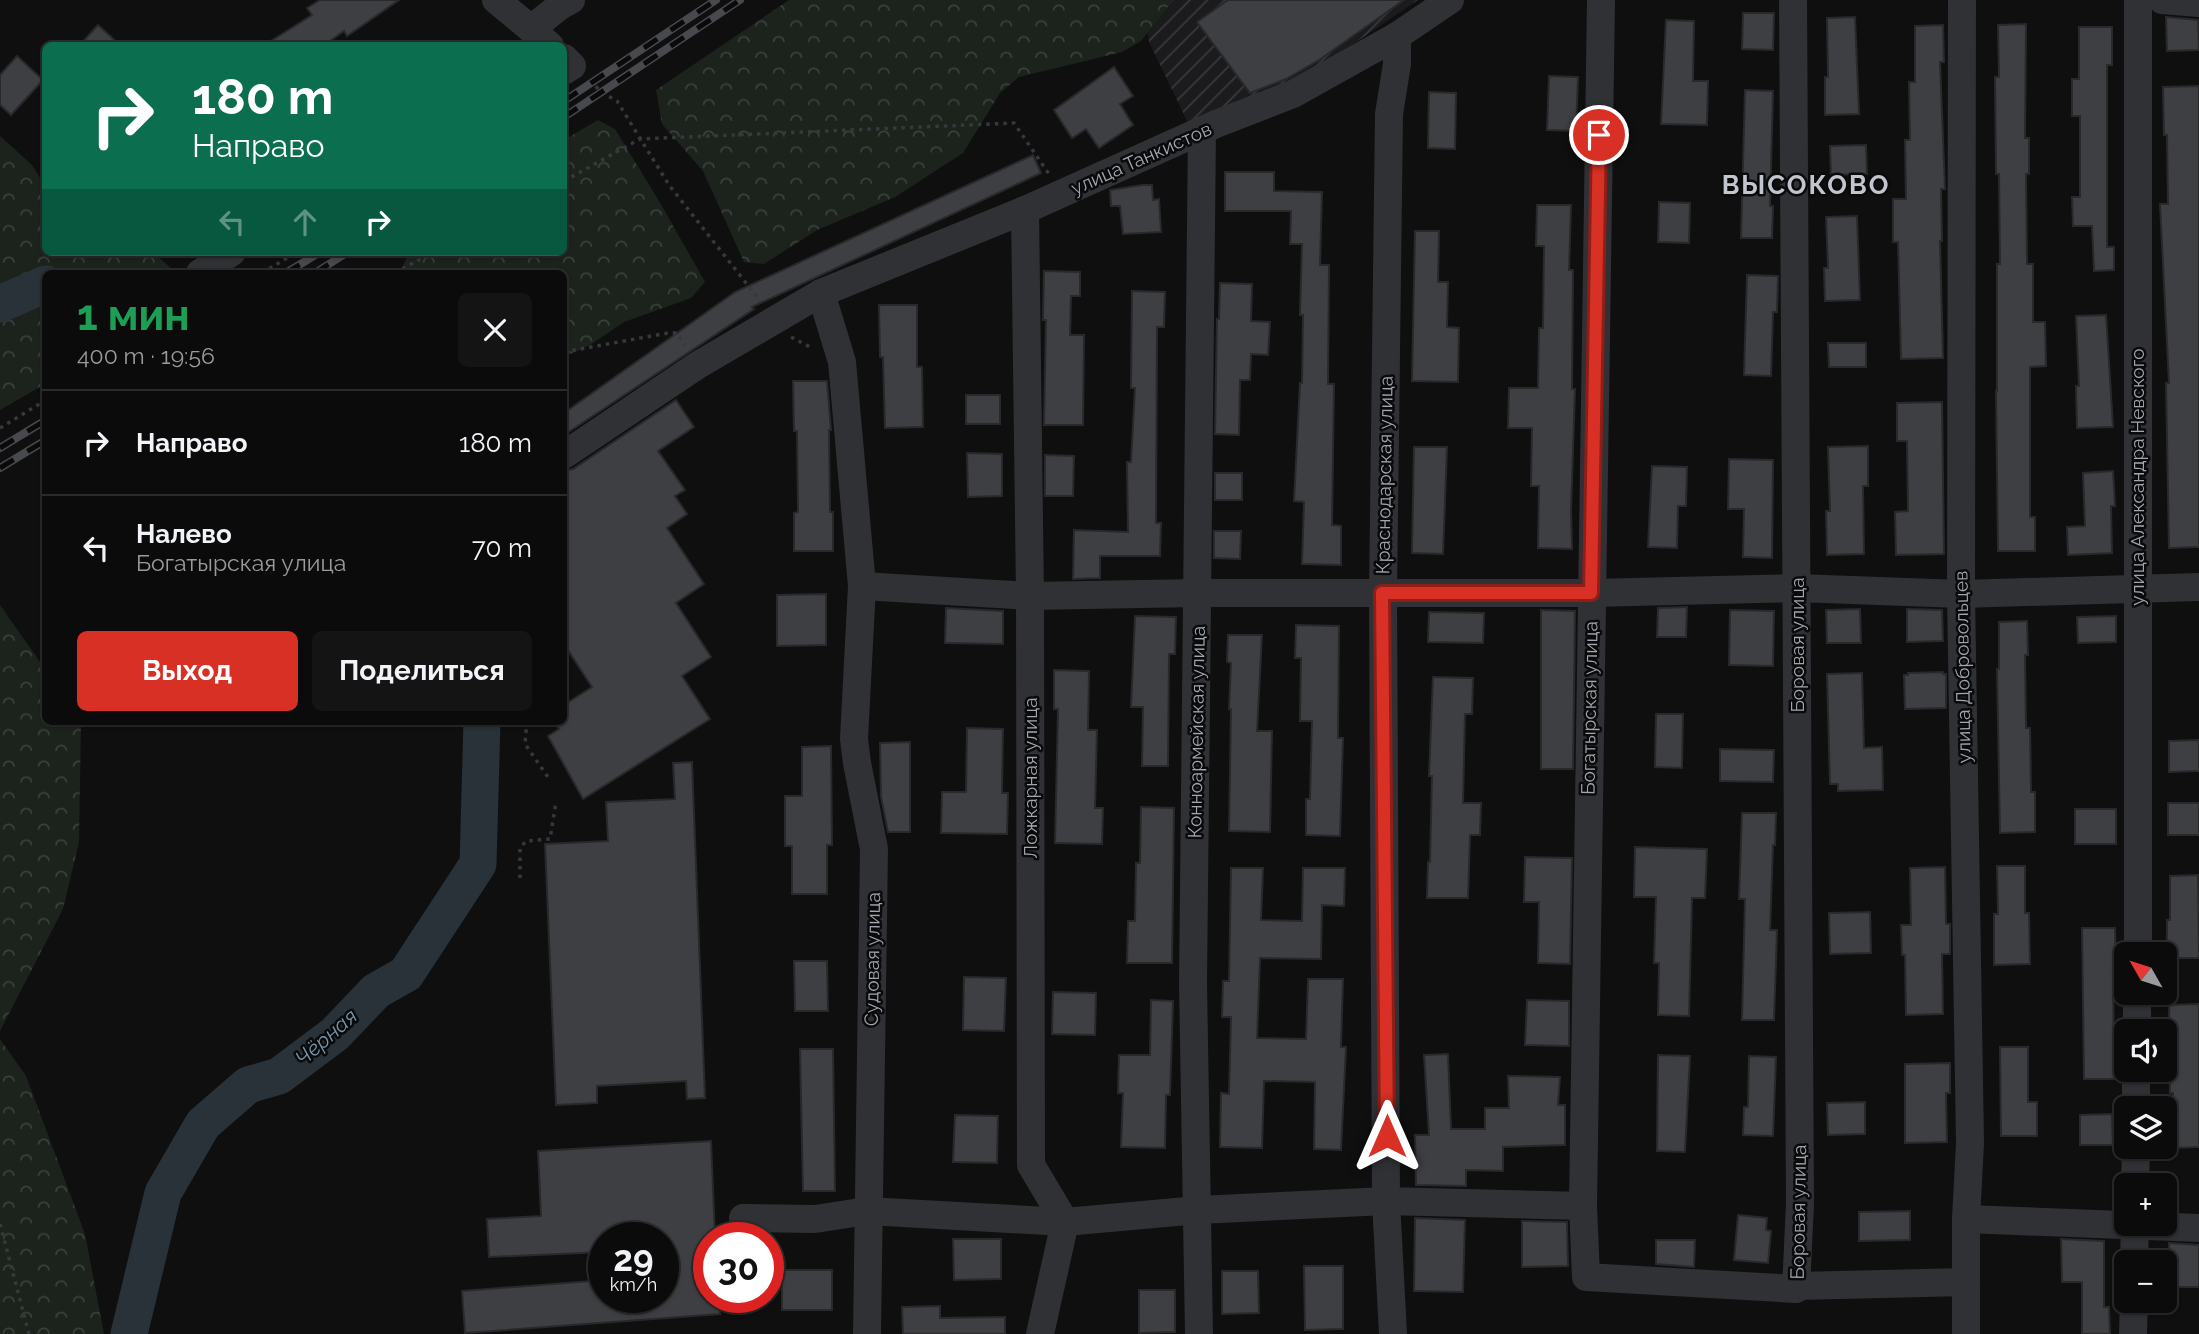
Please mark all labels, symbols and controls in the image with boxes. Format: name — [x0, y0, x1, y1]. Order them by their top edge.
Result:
text: 180 m — [192, 68, 333, 125]
icon: right — [77, 70, 168, 161]
pin — [1569, 105, 1629, 165]
icon: arrive — [1580, 116, 1618, 154]
street label: улица Танкистов — [1067, 117, 1215, 199]
text: Направо — [192, 127, 324, 164]
district label: ВЫСОКОВО — [1722, 170, 1890, 200]
icon: left — [213, 203, 251, 241]
icon: ahead — [286, 203, 324, 241]
icon: right — [359, 203, 397, 241]
text: 1 мин — [77, 291, 190, 340]
button: close — [458, 293, 532, 367]
text: 400 m · 19:56 — [77, 342, 215, 369]
street label: улица Александра Невского — [2126, 348, 2148, 606]
street label: Краснодарская улица — [1371, 376, 1397, 574]
icon: right — [77, 424, 115, 462]
text: Направо — [136, 428, 247, 458]
text: 180 m — [459, 428, 532, 458]
text: Налево — [136, 519, 232, 549]
icon: left — [77, 529, 115, 567]
text: 70 m — [472, 533, 532, 563]
text: Богатырская улица — [136, 549, 346, 576]
street label: улица Добровольцев — [1949, 571, 1975, 763]
street label: Боровая улица — [1786, 577, 1808, 713]
street label: Богатырская улица — [1576, 621, 1602, 795]
street label: Конноармейская улица — [1183, 626, 1209, 838]
button: Выход — [77, 631, 298, 711]
button: Поделиться — [312, 631, 532, 711]
street label: Ложкарная улица — [1019, 697, 1041, 859]
street label: Судовая улица — [860, 892, 884, 1026]
north arrow — [2114, 942, 2177, 1004]
map controls — [2114, 942, 2177, 1313]
water label: Чёрная — [290, 1003, 362, 1071]
button: sound — [2114, 1019, 2177, 1082]
button: layers — [2114, 1096, 2177, 1159]
position arrow — [1350, 1099, 1424, 1173]
street label: Боровая улица — [1786, 1144, 1810, 1280]
button: + — [2114, 1173, 2177, 1236]
speed limit sign: 30 — [693, 1222, 784, 1313]
text: 29 — [613, 1238, 654, 1279]
button: − — [2114, 1250, 2177, 1313]
text: km/h — [610, 1274, 657, 1295]

